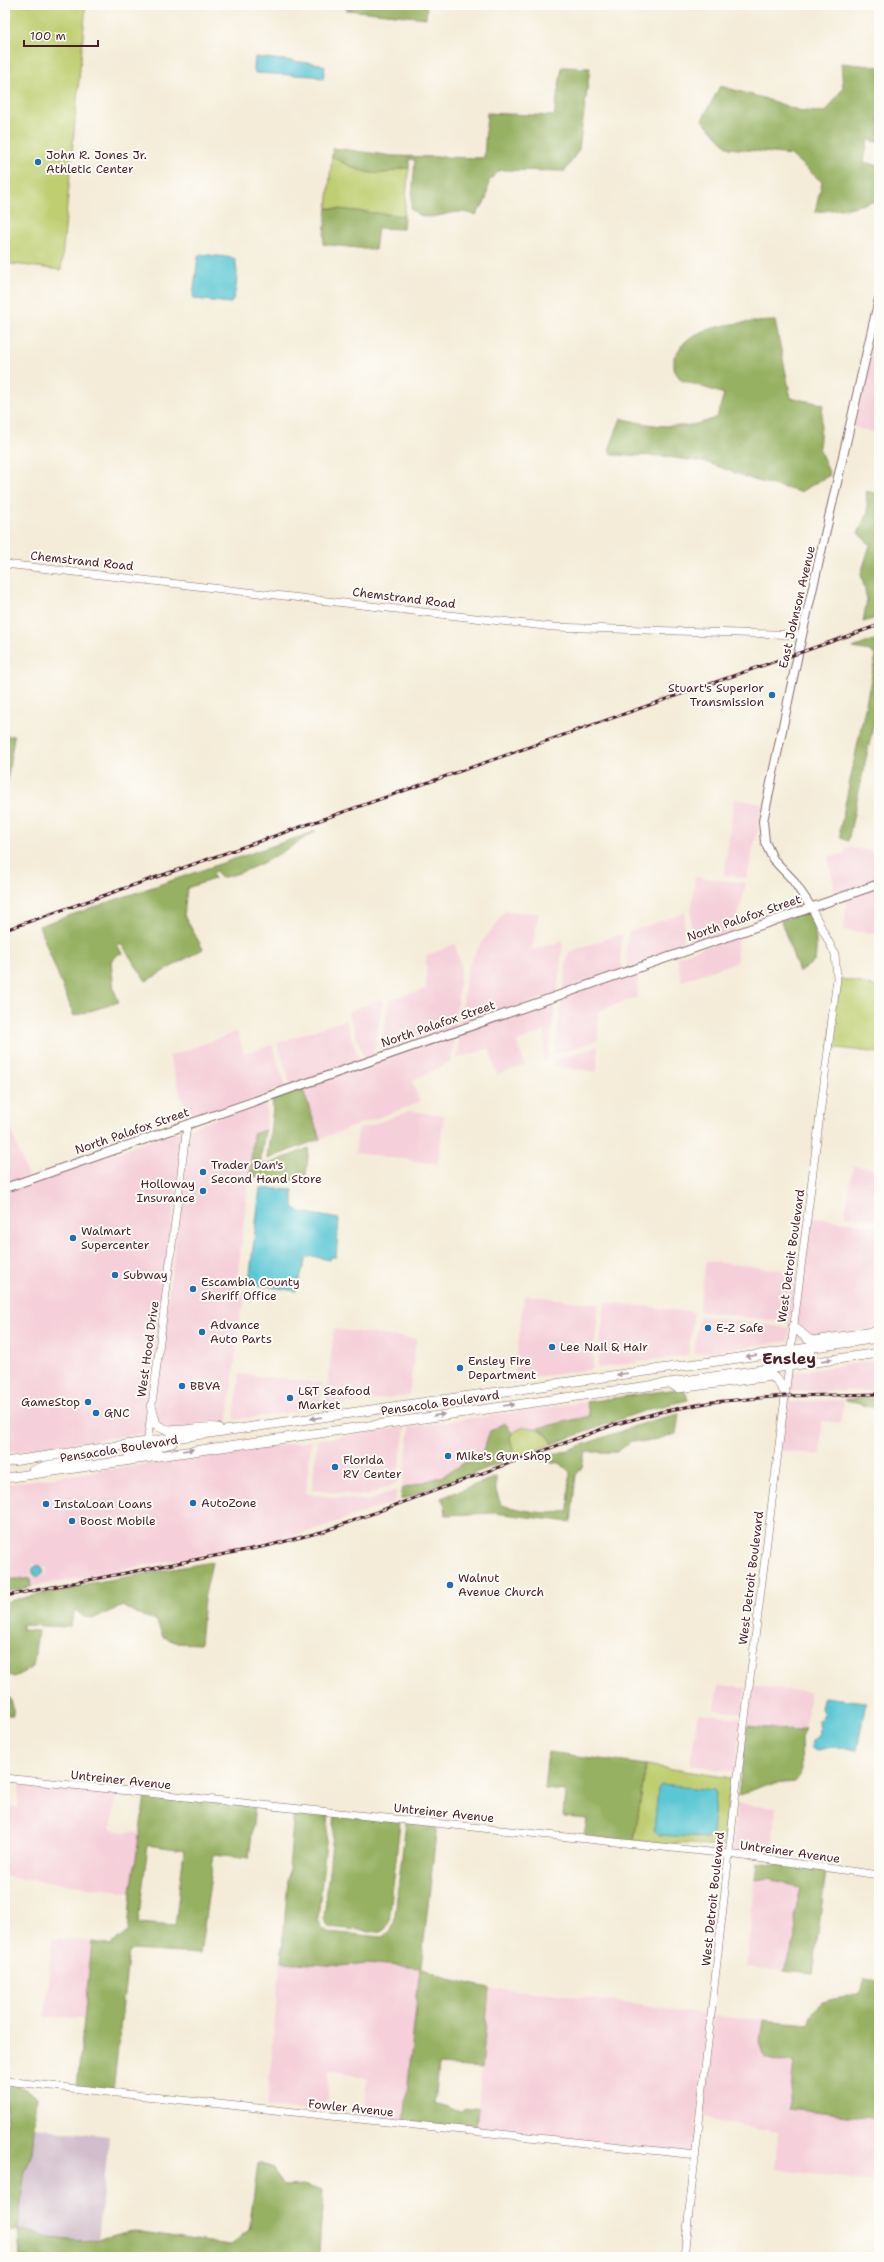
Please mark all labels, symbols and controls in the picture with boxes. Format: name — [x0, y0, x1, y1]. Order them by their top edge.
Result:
scale bar — [24, 22, 98, 48]
text: 100 m — [30, 28, 66, 44]
place label: John R. Jones Jr. Athletic Center — [46, 147, 147, 177]
marker: John R. Jones Jr. Athletic Center — [33, 157, 43, 167]
street label: East Johnson Avenue — [775, 544, 819, 670]
street label: Chemstrand Road — [30, 548, 135, 574]
street label: Chemstrand Road — [352, 584, 457, 612]
place label: Stuart's Superior Transmission — [668, 680, 764, 710]
marker: Stuart's Superior Transmission — [767, 690, 777, 700]
street label: North Palafox Street — [685, 891, 803, 945]
street label: North Palafox Street — [379, 997, 497, 1051]
street label: North Palafox Street — [73, 1104, 191, 1158]
place label: Trader Dan's Second Hand Store — [211, 1157, 322, 1187]
marker: Trader Dan's Second Hand Store — [198, 1167, 208, 1177]
place label: Holloway Insurance — [137, 1176, 195, 1206]
marker: Holloway Insurance — [198, 1186, 208, 1196]
street label: West Detroit Boulevard — [774, 1188, 808, 1324]
place label: Walmart Supercenter — [81, 1223, 150, 1253]
marker: Walmart Supercenter — [68, 1233, 78, 1243]
place label: Subway — [123, 1267, 168, 1283]
marker: Subway — [110, 1270, 120, 1280]
place label: Escambia County Sheriff Office — [201, 1274, 300, 1304]
marker: Escambia County Sheriff Office — [188, 1284, 198, 1294]
street label: West Hood Drive — [133, 1300, 163, 1398]
place label: Advance Auto Parts — [210, 1317, 272, 1347]
place label: E-Z Safe — [716, 1320, 764, 1336]
marker: E-Z Safe — [703, 1323, 713, 1333]
marker: Advance Auto Parts — [197, 1327, 207, 1337]
place label: Lee Nail & Hair — [560, 1339, 648, 1355]
marker: Lee Nail & Hair — [547, 1342, 557, 1352]
district label: Ensley — [762, 1348, 816, 1369]
place label: Ensley Fire Department — [468, 1353, 536, 1383]
one-way arrow — [745, 1353, 757, 1359]
one-way arrow — [821, 1357, 833, 1363]
marker: Ensley Fire Department — [455, 1363, 465, 1373]
one-way arrow — [616, 1371, 629, 1377]
place label: BBVA — [190, 1378, 221, 1394]
marker: BBVA — [177, 1381, 187, 1391]
place label: L&T Seafood Market — [298, 1383, 371, 1413]
street label: Pensacola Boulevard — [380, 1387, 501, 1419]
marker: L&T Seafood Market — [285, 1393, 295, 1403]
place label: GameStop — [21, 1394, 80, 1410]
marker: GameStop — [83, 1397, 93, 1407]
one-way arrow — [503, 1402, 515, 1408]
place label: GNC — [104, 1405, 130, 1421]
marker: GNC — [91, 1408, 101, 1418]
one-way arrow — [433, 1412, 445, 1418]
one-way arrow — [310, 1414, 322, 1421]
street label: Pensacola Boulevard — [59, 1432, 180, 1466]
one-way arrow — [182, 1447, 194, 1453]
place label: Mike's Gun Shop — [456, 1448, 551, 1464]
marker: Mike's Gun Shop — [443, 1451, 453, 1461]
place label: Florida RV Center — [343, 1452, 402, 1482]
marker: Florida RV Center — [330, 1462, 340, 1472]
place label: AutoZone — [201, 1495, 257, 1511]
place label: InstaLoan Loans — [54, 1496, 152, 1512]
marker: AutoZone — [188, 1498, 198, 1508]
marker: InstaLoan Loans — [41, 1499, 51, 1509]
street label: West Detroit Boulevard — [735, 1510, 767, 1646]
place label: Boost Mobile — [80, 1513, 156, 1529]
marker: Boost Mobile — [67, 1516, 77, 1526]
place label: Walnut Avenue Church — [458, 1570, 544, 1600]
marker: Walnut Avenue Church — [445, 1580, 455, 1590]
street label: Untreiner Avenue — [70, 1767, 172, 1793]
street label: Untreiner Avenue — [393, 1800, 495, 1826]
street label: West Detroit Boulevard — [698, 1831, 728, 1967]
street label: Untreiner Avenue — [739, 1837, 841, 1867]
street label: Fowler Avenue — [307, 2096, 395, 2120]

